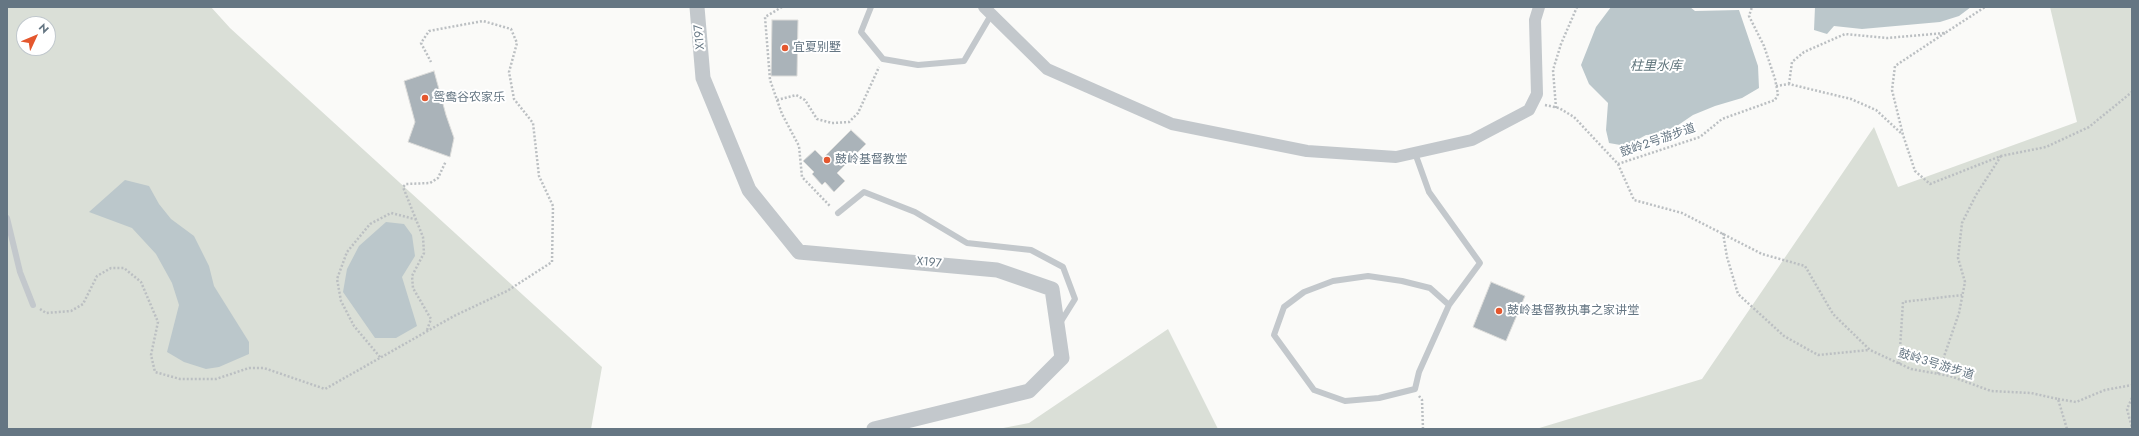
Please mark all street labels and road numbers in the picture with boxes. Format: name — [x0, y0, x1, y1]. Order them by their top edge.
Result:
street label: X197 — [692, 24, 708, 50]
street label: 鼓岭2号游步道 — [1618, 121, 1698, 161]
street label: X197 — [916, 255, 942, 271]
street label: 鼓岭3号游步道 — [1896, 347, 1976, 383]

